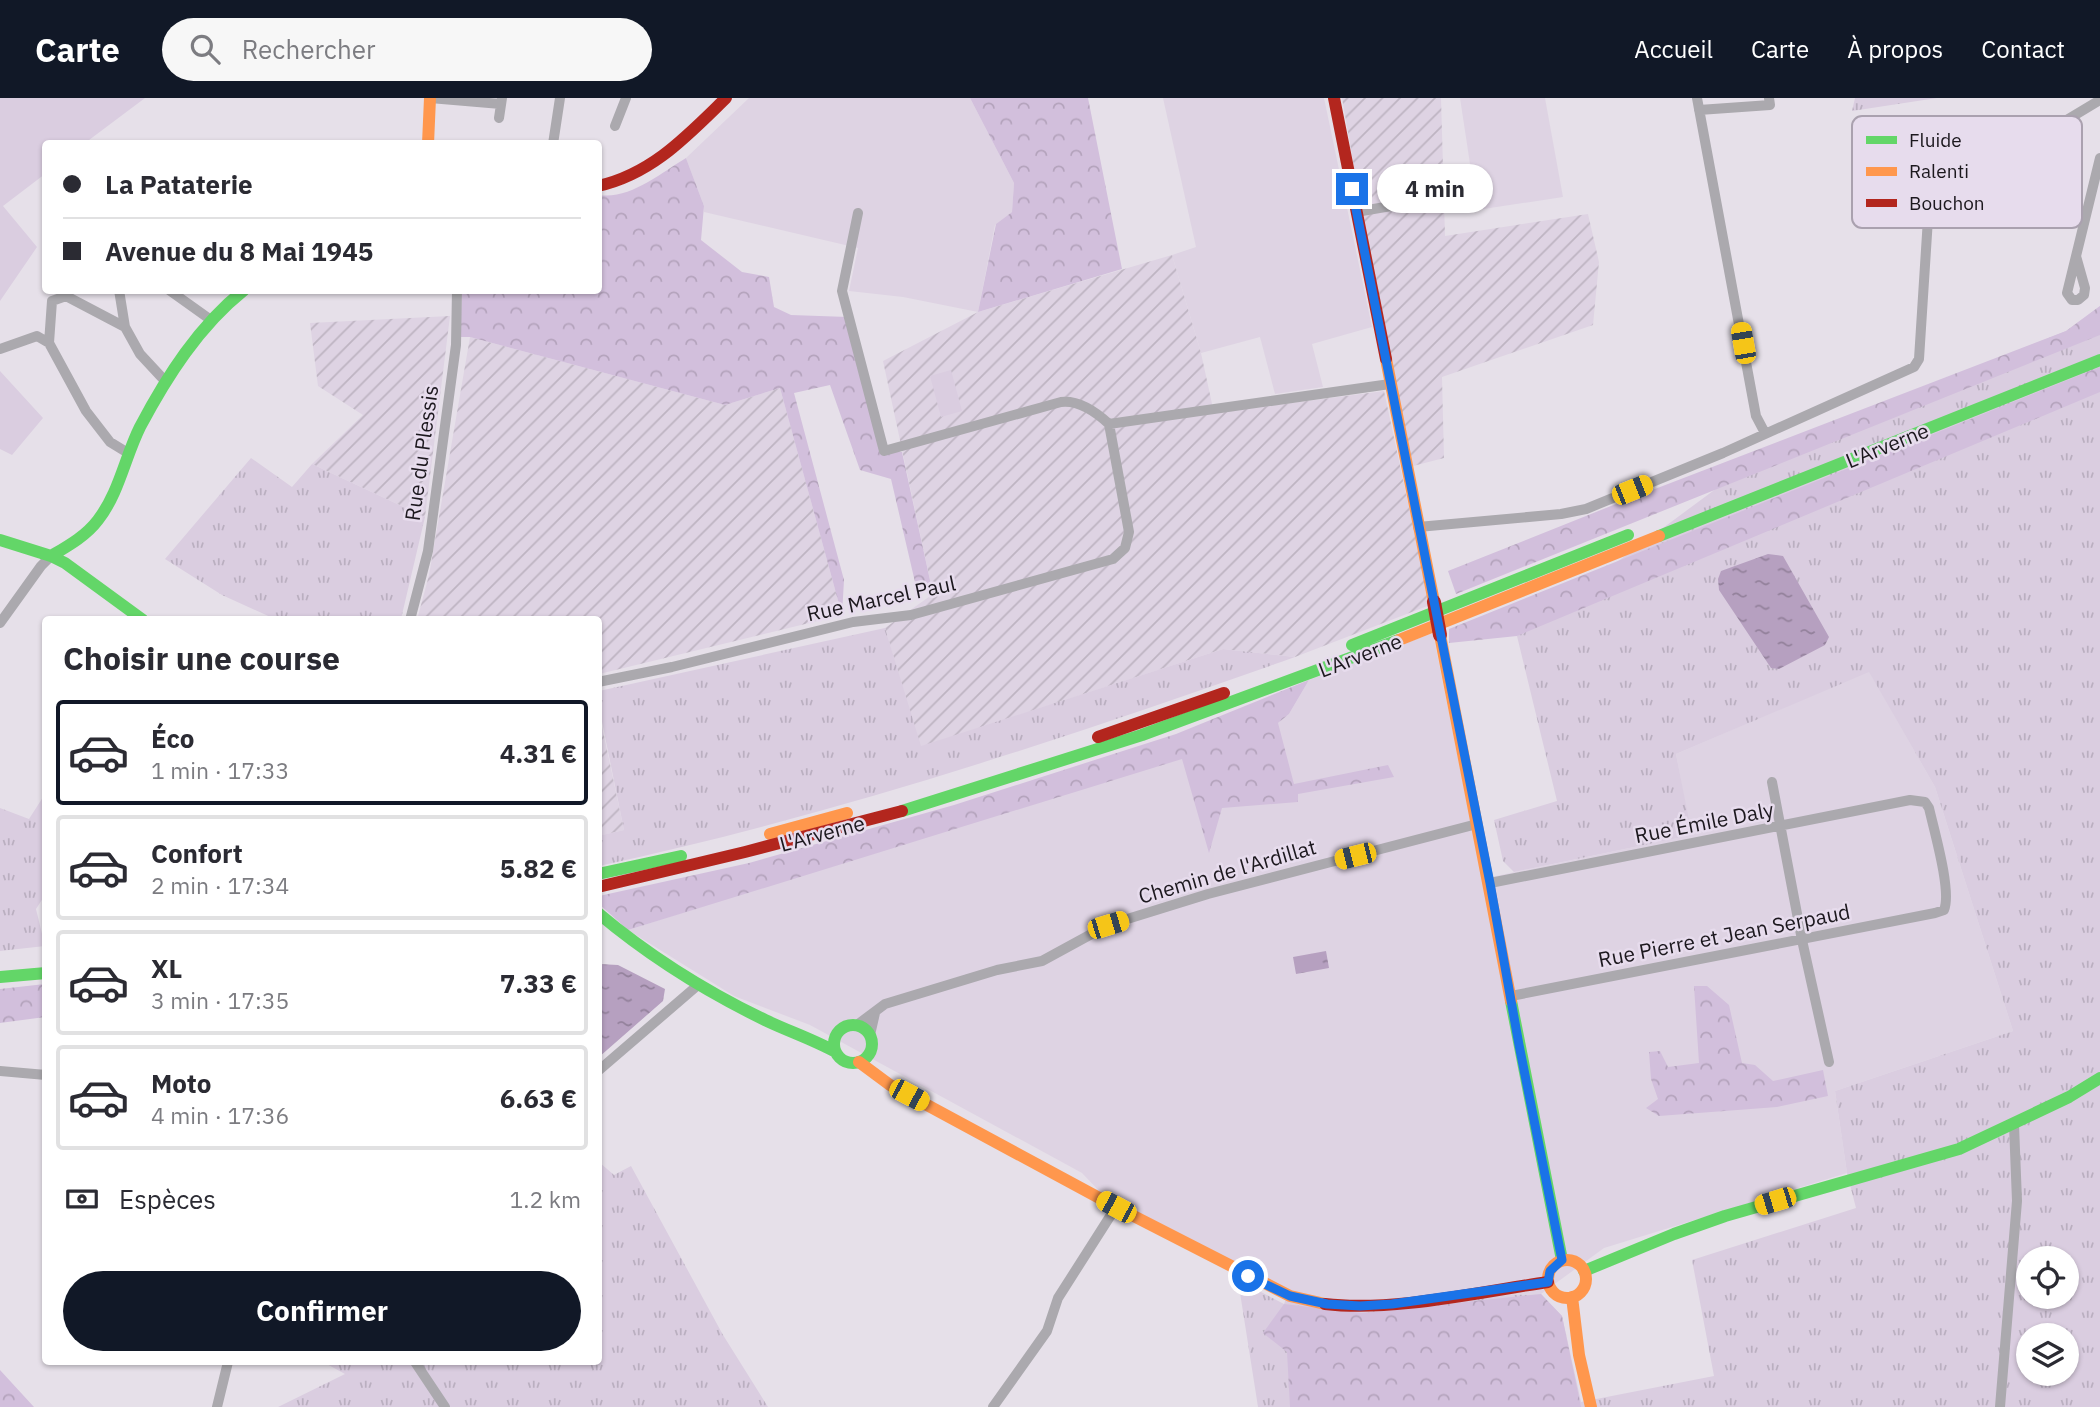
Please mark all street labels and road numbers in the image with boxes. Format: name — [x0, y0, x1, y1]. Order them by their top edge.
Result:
street label: Rue du Plessis — [398, 383, 444, 523]
street label: L'Arverne — [1841, 416, 1933, 474]
street label: Rue Marcel Paul — [804, 568, 958, 627]
street label: L'Arverne — [1314, 626, 1406, 684]
street label: Rue Émile Daly — [1632, 795, 1776, 849]
street label: L'Arverne — [776, 808, 868, 858]
street label: Chemin de l'Ardillat — [1135, 832, 1319, 910]
street label: Rue Pierre et Jean Serpaud — [1596, 897, 1852, 973]

